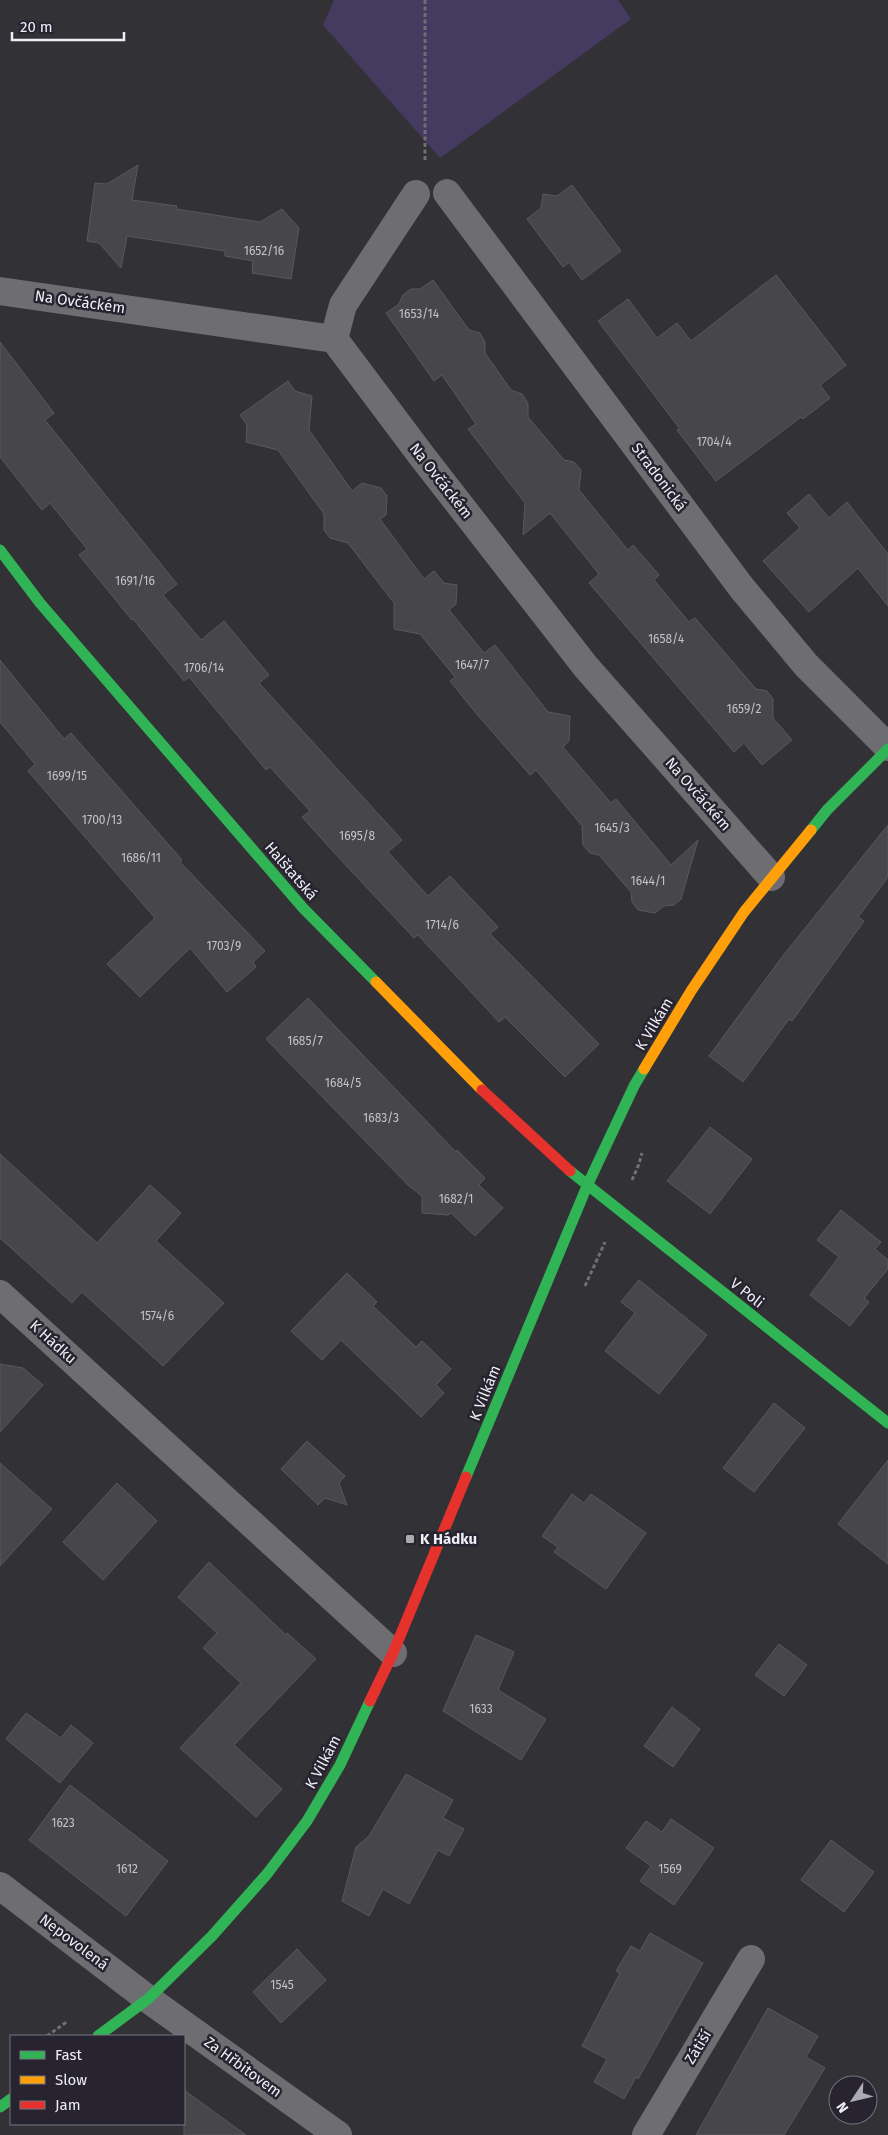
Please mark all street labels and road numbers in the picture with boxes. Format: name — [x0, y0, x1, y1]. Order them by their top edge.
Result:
street label: Na Ovčáckém — [34, 287, 126, 317]
street label: Stradonická — [628, 439, 690, 515]
street label: Na Ovčáckém — [406, 440, 476, 522]
street label: Na Ovčáckém — [661, 754, 735, 834]
street label: Halštatská — [261, 838, 321, 904]
street label: K Vilkám — [631, 994, 677, 1054]
street label: V Poli — [726, 1274, 768, 1312]
street label: K Hádku — [26, 1316, 80, 1368]
street label: K Vilkám — [466, 1363, 504, 1423]
street label: K Vilkám — [301, 1732, 345, 1792]
street label: Nepovolená — [36, 1910, 112, 1974]
street label: Zátiší — [681, 2027, 715, 2067]
street label: Za Hřbitovem — [201, 2033, 285, 2101]

